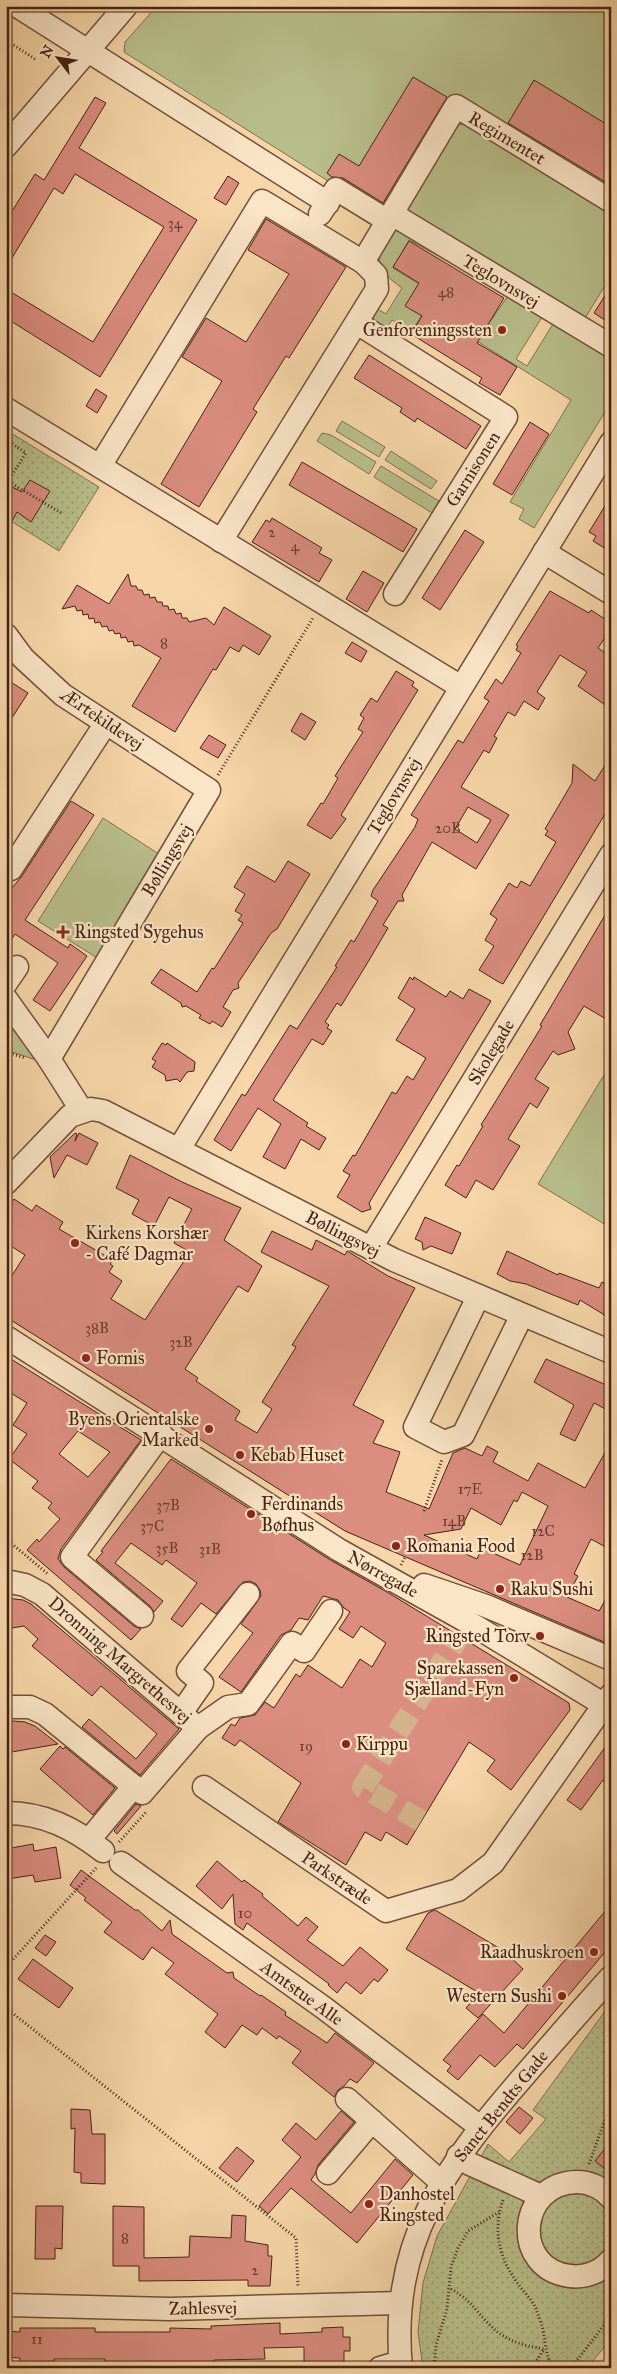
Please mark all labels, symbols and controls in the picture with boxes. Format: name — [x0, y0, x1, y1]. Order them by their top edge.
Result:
north arrow — [32, 32, 82, 82]
text: N — [37, 42, 58, 61]
street label: Regimentet — [464, 106, 550, 171]
house number: 34 — [168, 214, 183, 232]
street label: Teglovnsvej — [458, 249, 544, 313]
house number: 48 — [438, 283, 454, 301]
place label: Genforeningssten — [363, 319, 492, 342]
marker: Genforeningssten — [496, 324, 508, 336]
street label: Garnisonen — [441, 427, 505, 511]
house number: 2 — [268, 523, 276, 541]
house number: 4 — [291, 537, 300, 555]
house number: 8 — [160, 634, 168, 652]
street label: Ærtekildevej — [55, 683, 148, 755]
street label: Teglovnsvej — [362, 753, 426, 839]
house number: 20B — [435, 819, 461, 837]
street label: Bøllingsvej — [137, 820, 198, 901]
place label: Ringsted Sygehus — [74, 921, 204, 944]
marker: Ringsted Sygehus — [56, 925, 70, 939]
street label: Skolegade — [463, 1015, 520, 1089]
street label: Bøllingsvej — [302, 1206, 384, 1263]
place label: Kirkens Korshær - Café Dagmar — [85, 1222, 209, 1266]
marker: Kirkens Korshær - Café Dagmar — [69, 1237, 81, 1249]
house number: 38B — [85, 1319, 109, 1337]
house number: 32B — [169, 1333, 193, 1351]
place label: Fornis — [96, 1347, 145, 1369]
marker: Fornis — [80, 1352, 92, 1364]
place label: Byens Orientalske Marked — [68, 1408, 199, 1451]
marker: Byens Orientalske Marked — [203, 1423, 215, 1435]
place label: Kebab Huset — [250, 1444, 345, 1466]
marker: Kebab Huset — [234, 1449, 246, 1461]
house number: 17E — [458, 1480, 483, 1498]
place label: Ferdinands Bøfhus — [261, 1493, 343, 1536]
house number: 37B — [156, 1496, 180, 1514]
marker: Ferdinands Bøfhus — [245, 1508, 257, 1520]
house number: 14B — [442, 1512, 466, 1530]
house number: 37C — [140, 1517, 164, 1535]
house number: 12C — [531, 1522, 555, 1540]
place label: Romania Food — [406, 1535, 515, 1557]
house number: 35B — [156, 1539, 178, 1557]
house number: 31B — [199, 1540, 221, 1558]
marker: Romania Food — [390, 1540, 402, 1552]
street label: Nørregade — [343, 1546, 422, 1603]
house number: 12B — [520, 1546, 544, 1564]
place label: Raku Sushi — [510, 1578, 594, 1600]
marker: Raku Sushi — [494, 1583, 506, 1595]
street label: Dronning Margrethesvej — [43, 1592, 196, 1729]
place label: Ringsted Torv — [425, 1625, 531, 1648]
marker: Ringsted Torv — [534, 1630, 546, 1642]
place label: Sparekassen Sjælland-Fyn — [404, 1657, 504, 1700]
marker: Sparekassen Sjælland-Fyn — [508, 1672, 520, 1684]
place label: Kirppu — [356, 1733, 408, 1755]
house number: 19 — [299, 1737, 313, 1755]
marker: Kirppu — [340, 1738, 352, 1750]
street label: Parkstræde — [298, 1846, 376, 1910]
house number: 10 — [238, 1904, 252, 1922]
place label: Raadhuskroen — [480, 1941, 584, 1963]
marker: Raadhuskroen — [588, 1946, 600, 1958]
street label: Amtstue Alle — [256, 1955, 348, 2030]
place label: Western Sushi — [446, 1985, 552, 2007]
marker: Western Sushi — [556, 1990, 568, 2002]
street label: Sanct Bendts Gade — [449, 2046, 553, 2166]
place label: Danhostel Ringsted — [379, 2183, 455, 2227]
marker: Danhostel Ringsted — [363, 2198, 375, 2210]
house number: 8 — [121, 2229, 129, 2247]
house number: 2 — [251, 2261, 259, 2279]
street label: Zahlesvej — [169, 2296, 237, 2320]
house number: 11 — [31, 2330, 43, 2348]

